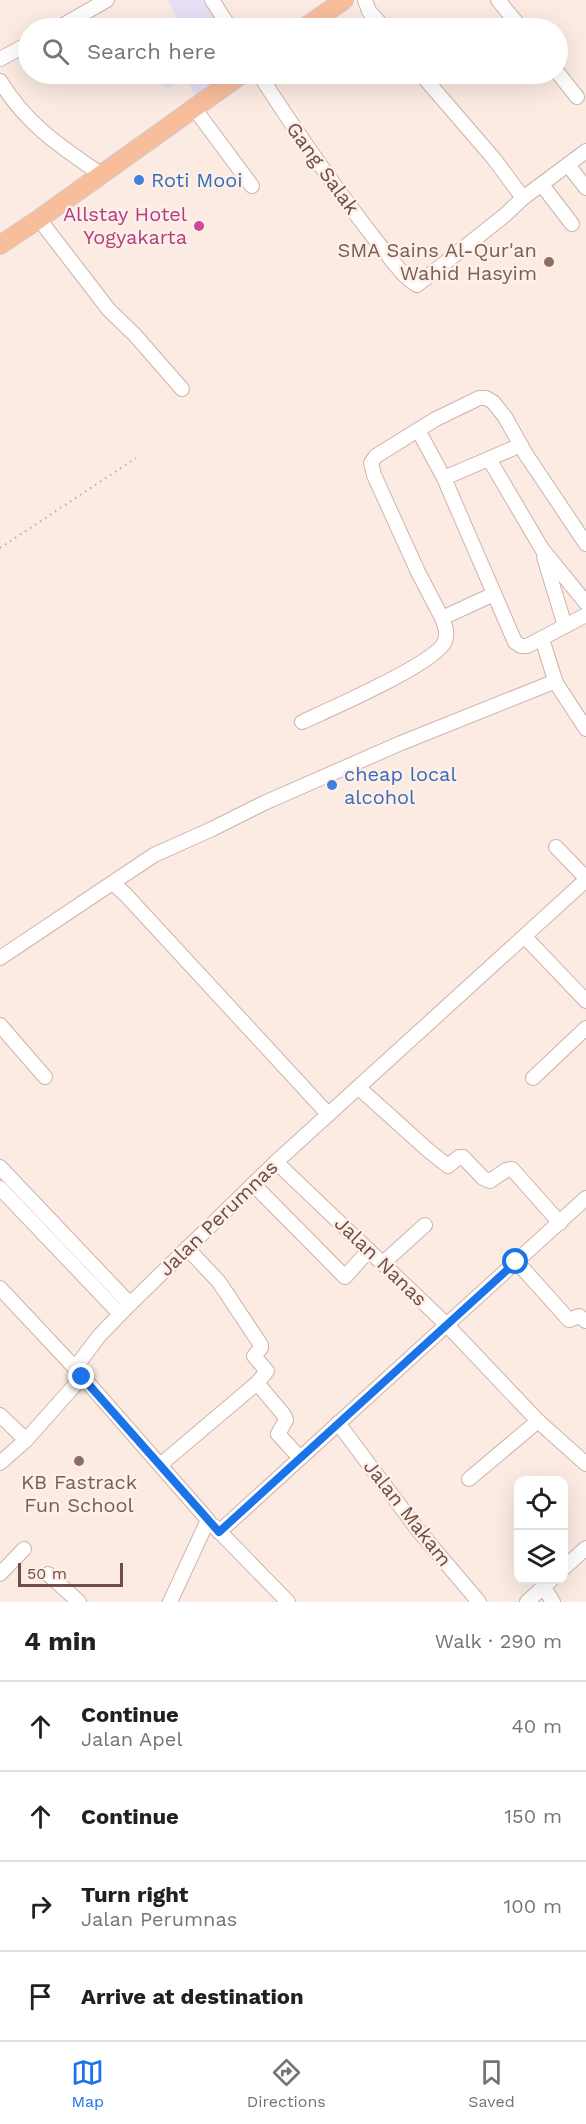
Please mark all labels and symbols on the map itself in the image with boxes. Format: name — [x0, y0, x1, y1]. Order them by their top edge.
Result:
street label: Gang Salak — [281, 117, 365, 219]
place label: Roti Mooi — [151, 168, 243, 192]
marker: Roti Mooi — [132, 173, 146, 187]
place label: Allstay Hotel Yogyakarta — [63, 202, 187, 249]
marker: Allstay Hotel Yogyakarta — [192, 219, 206, 233]
place label: SMA Sains Al-Qur'an Wahid Hasyim — [337, 238, 537, 285]
marker: SMA Sains Al-Qur'an Wahid Hasyim — [542, 255, 556, 269]
place label: cheap local alcohol — [344, 762, 457, 809]
marker: cheap local alcohol — [325, 778, 339, 792]
street label: Jalan Perumnas — [153, 1155, 283, 1281]
street label: Jalan Nanas — [330, 1211, 432, 1311]
route start — [502, 1248, 528, 1274]
route end — [68, 1363, 94, 1389]
marker: KB Fastrack Fun School — [72, 1454, 86, 1468]
street label: Jalan Makam — [359, 1455, 457, 1571]
place label: KB Fastrack Fun School — [21, 1470, 137, 1517]
scale bar — [18, 1560, 123, 1588]

